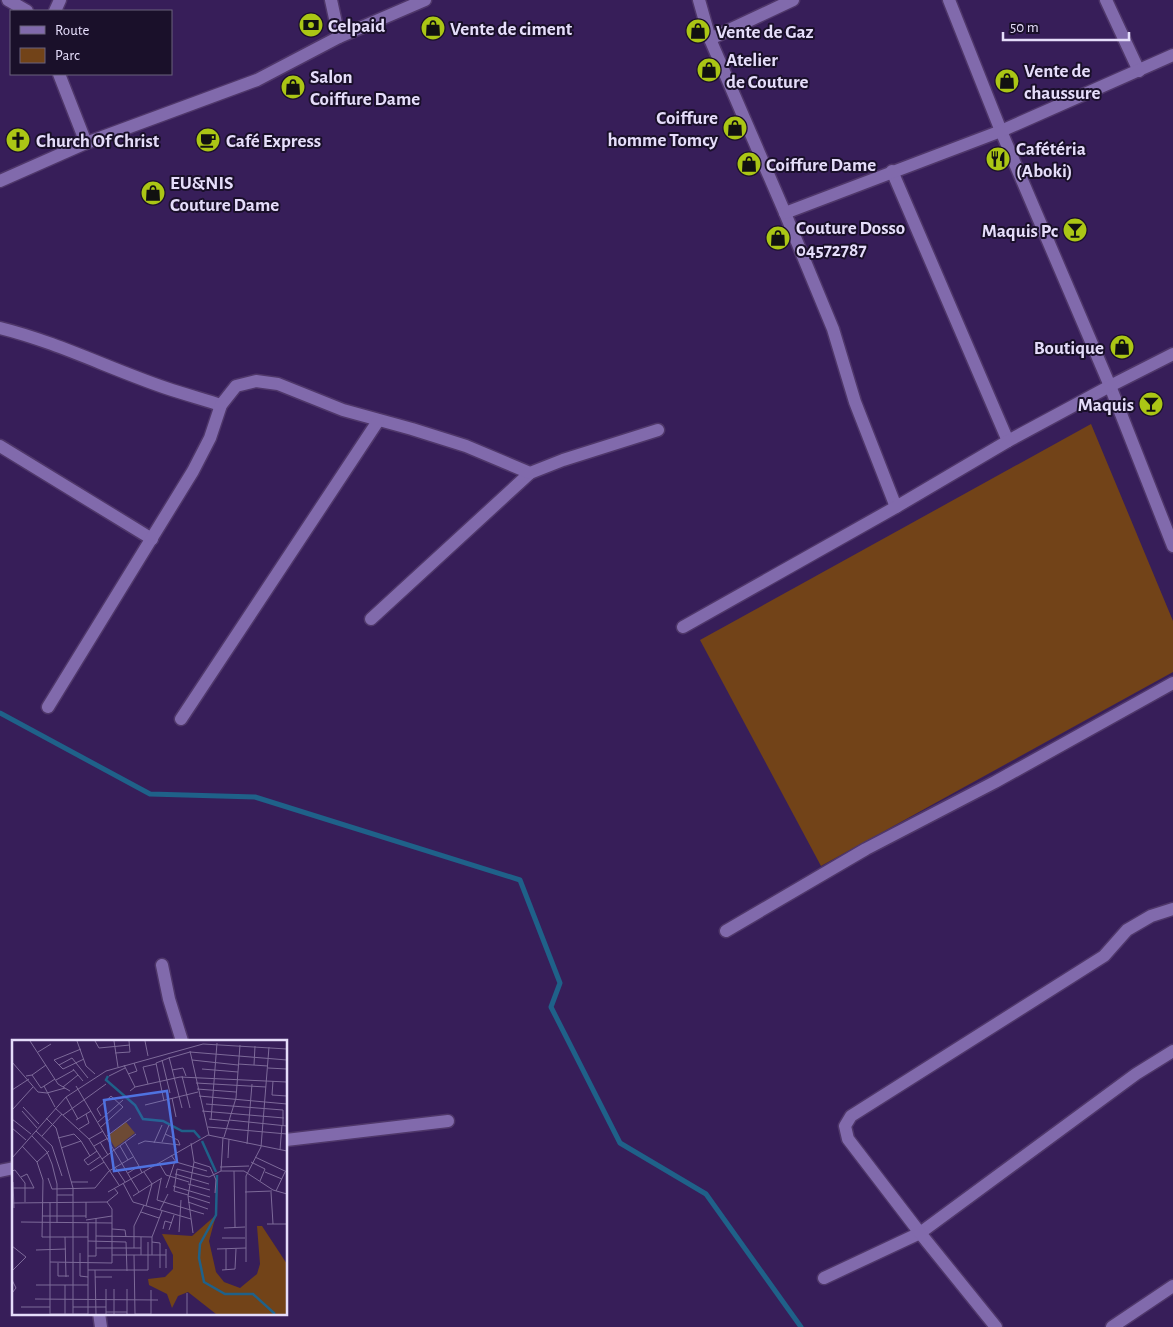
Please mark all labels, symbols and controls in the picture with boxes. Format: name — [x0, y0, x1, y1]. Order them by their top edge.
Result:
legend — [10, 10, 172, 75]
scale bar — [1003, 10, 1129, 42]
bank icon: Celpaid — [298, 12, 324, 38]
shop icon: Vente de ciment — [420, 15, 446, 41]
place label: Celpaid — [328, 17, 385, 36]
shop icon: Vente de Gaz — [685, 18, 711, 44]
place label: Vente de ciment — [450, 20, 573, 39]
text: 50 m — [1010, 20, 1039, 35]
text: Route — [55, 23, 89, 38]
place label: Vente de Gaz — [716, 23, 814, 42]
text: Parc — [55, 48, 80, 63]
place label: Atelier de Couture — [726, 51, 808, 92]
shop icon: Atelier de Couture — [696, 57, 722, 83]
place label: Vente de chaussure — [1024, 62, 1100, 103]
place label: Salon Coiffure Dame — [310, 68, 420, 109]
shop icon: Vente de chaussure — [994, 68, 1020, 94]
shop icon: Salon Coiffure Dame — [280, 74, 306, 100]
place label: Coiffure homme Tomcy — [607, 109, 719, 150]
shop icon: Coiffure homme Tomcy — [722, 115, 748, 141]
church icon: Church Of Christ — [5, 127, 31, 153]
cafe icon: Café Express — [195, 127, 221, 153]
place label: Church Of Christ — [36, 132, 160, 151]
place label: Café Express — [226, 132, 321, 151]
place label: Cafétéria (Aboki) — [1016, 140, 1086, 181]
restaurant icon: Cafétéria (Aboki) — [985, 146, 1011, 172]
shop icon: Coiffure Dame — [736, 151, 762, 177]
place label: Coiffure Dame — [766, 156, 876, 175]
place label: EU&NIS Couture Dame — [170, 174, 279, 215]
shop icon: EU&NIS Couture Dame — [140, 180, 166, 206]
bar icon: Maquis Pc — [1062, 217, 1088, 243]
place label: Couture Dosso 04572787 — [796, 219, 905, 260]
place label: Maquis Pc — [982, 222, 1059, 241]
shop icon: Couture Dosso 04572787 — [765, 225, 791, 251]
shop icon: Boutique — [1109, 334, 1135, 360]
place label: Boutique — [1034, 339, 1104, 358]
bar icon: Maquis — [1138, 391, 1164, 417]
place label: Maquis — [1078, 396, 1134, 415]
inset map — [12, 1040, 288, 1314]

